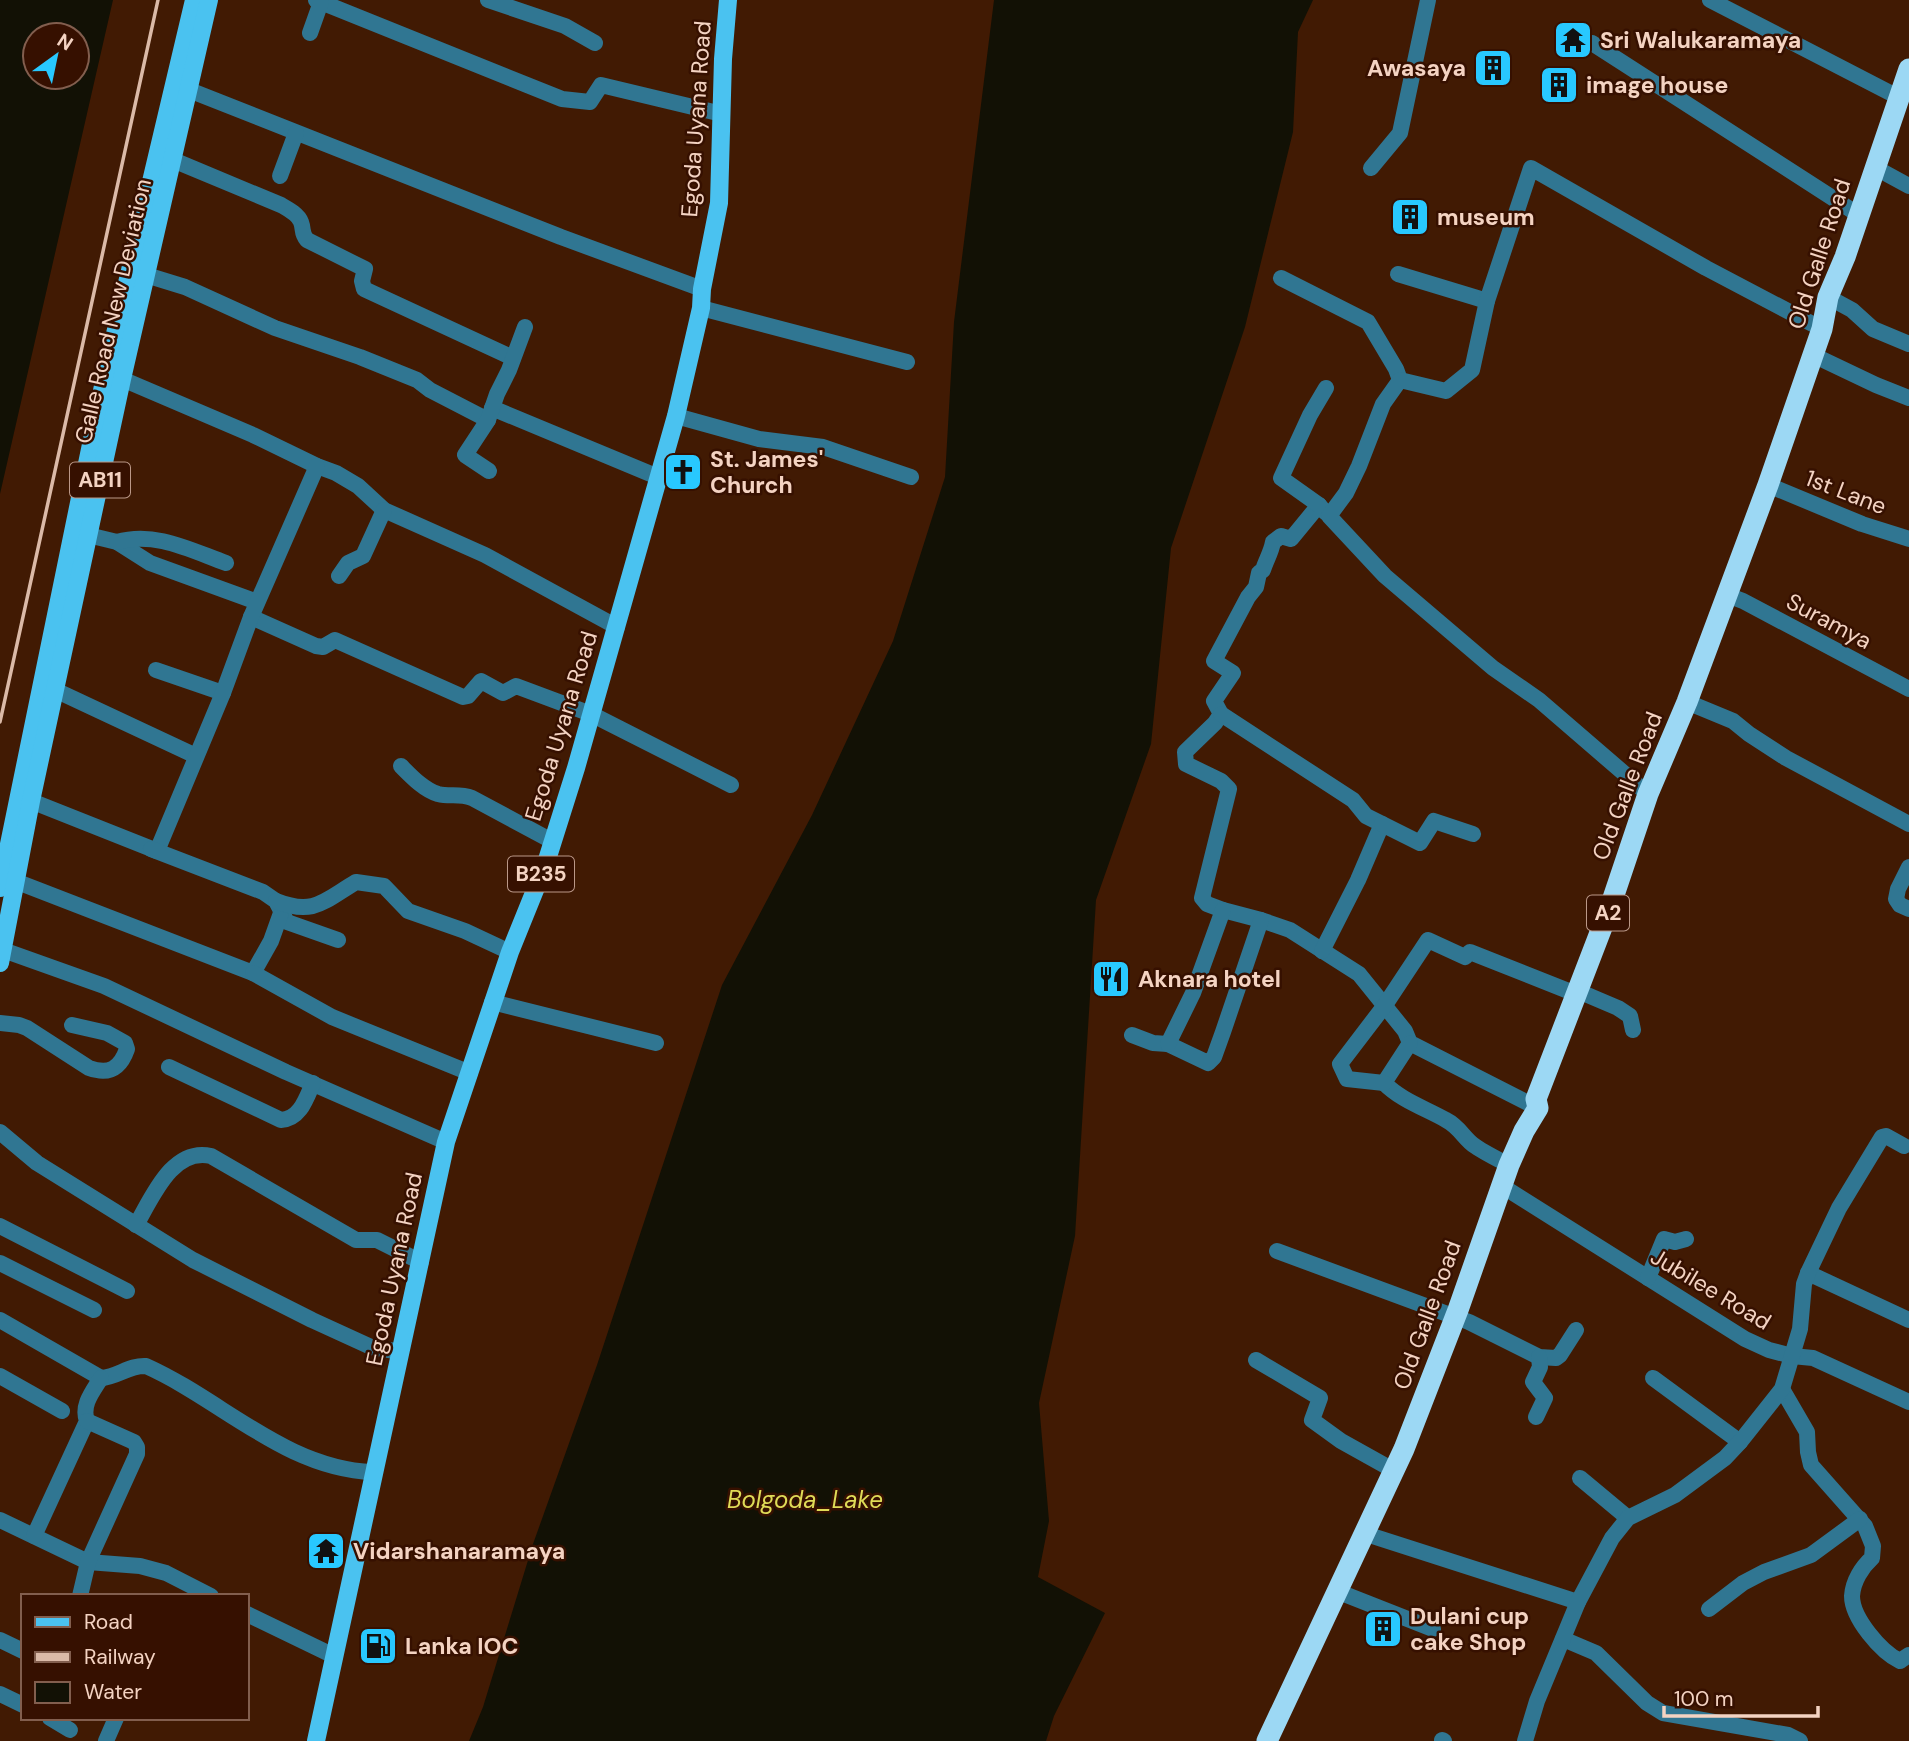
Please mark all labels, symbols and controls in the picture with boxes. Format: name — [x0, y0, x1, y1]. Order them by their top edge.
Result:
temple icon: Sri Walukaramaya — [1552, 19, 1594, 61]
street label: Egoda Uyana Road — [674, 20, 718, 218]
north arrow — [21, 21, 91, 91]
place label: Sri Walukaramaya — [1600, 25, 1801, 55]
text: N — [52, 28, 78, 56]
building icon: Awasaya — [1472, 47, 1514, 89]
place label: Awasaya — [1367, 53, 1466, 83]
building icon: image house — [1538, 64, 1580, 106]
place label: image house — [1586, 70, 1728, 100]
street label: Old Galle Road — [1781, 175, 1857, 333]
street label: Galle Road New Deviation — [68, 176, 158, 446]
building icon: museum — [1389, 196, 1431, 238]
place label: museum — [1437, 202, 1535, 232]
place label: St. James' Church — [710, 444, 823, 500]
church icon: St. James' Church — [662, 451, 704, 493]
road number: AB11 — [70, 462, 130, 498]
street label: 1st Lane — [1801, 463, 1891, 521]
street label: Suramya — [1781, 586, 1877, 656]
street label: Egoda Uyana Road — [518, 627, 604, 825]
street label: Old Galle Road — [1585, 708, 1669, 864]
road number: B235 — [508, 856, 574, 892]
road number: A2 — [1587, 895, 1629, 930]
restaurant icon: Aknara hotel — [1090, 958, 1132, 1000]
place label: Aknara hotel — [1138, 964, 1281, 994]
street label: Egoda Uyana Road — [359, 1169, 429, 1369]
street label: Old Galle Road — [1386, 1236, 1468, 1394]
street label: Jubilee Road — [1645, 1241, 1777, 1337]
water label: Bolgoda_Lake — [727, 1484, 883, 1515]
temple icon: Vidarshanaramaya — [305, 1530, 347, 1572]
place label: Vidarshanaramaya — [353, 1536, 565, 1566]
legend — [21, 1594, 248, 1720]
place label: Dulani cup cake Shop — [1410, 1601, 1529, 1657]
text: Road — [84, 1608, 133, 1636]
building icon: Dulani cup cake Shop — [1362, 1608, 1404, 1650]
fuel station icon: Lanka IOC — [357, 1625, 399, 1667]
place label: Lanka IOC — [405, 1631, 519, 1661]
text: Railway — [84, 1643, 156, 1671]
scale bar — [1664, 1674, 1818, 1718]
text: Water — [84, 1678, 142, 1706]
text: 100 m — [1674, 1685, 1734, 1713]

